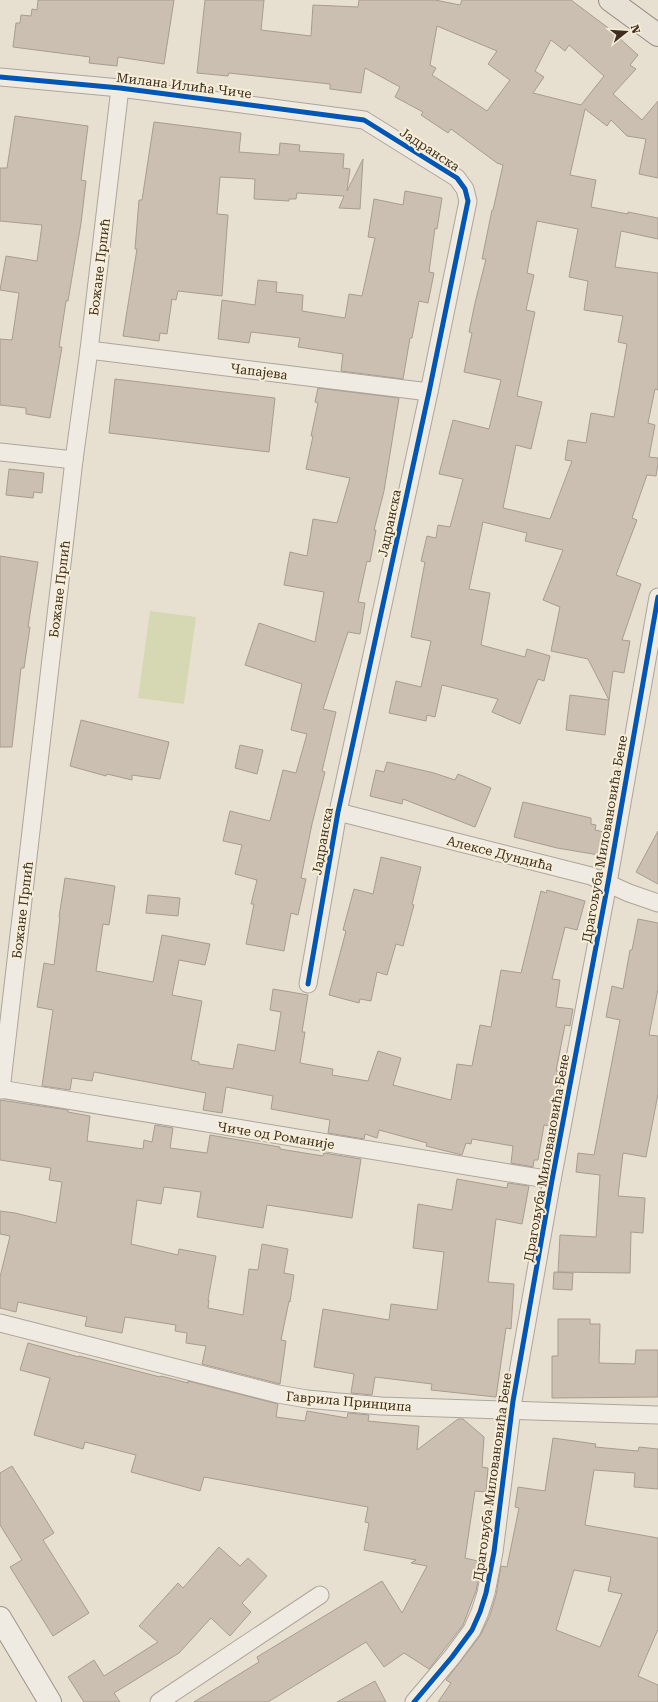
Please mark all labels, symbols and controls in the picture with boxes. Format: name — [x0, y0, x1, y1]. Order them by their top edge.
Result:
north arrow — [606, 12, 646, 52]
text: N — [628, 23, 643, 36]
street label: Милана Илића Чиче — [115, 70, 252, 101]
street label: Јадранска — [397, 125, 462, 174]
street label: Божане Прпић — [86, 217, 113, 317]
street label: Чапајева — [229, 361, 289, 382]
street label: Јадранска — [375, 488, 404, 558]
street label: Божане Прпић — [46, 539, 73, 639]
street label: Драгољуба Миловановића Бене — [579, 734, 630, 944]
street label: Јадранска — [309, 806, 336, 876]
street label: Алексе Дундића — [445, 833, 555, 874]
street label: Божане Прпић — [9, 860, 36, 960]
street label: Драгољуба Миловановића Бене — [521, 1053, 572, 1263]
street label: Чиче од Романије — [216, 1119, 336, 1152]
street label: Драгољуба Миловановића Бене — [470, 1372, 515, 1582]
street label: Гаврила Принципа — [286, 1389, 412, 1414]

